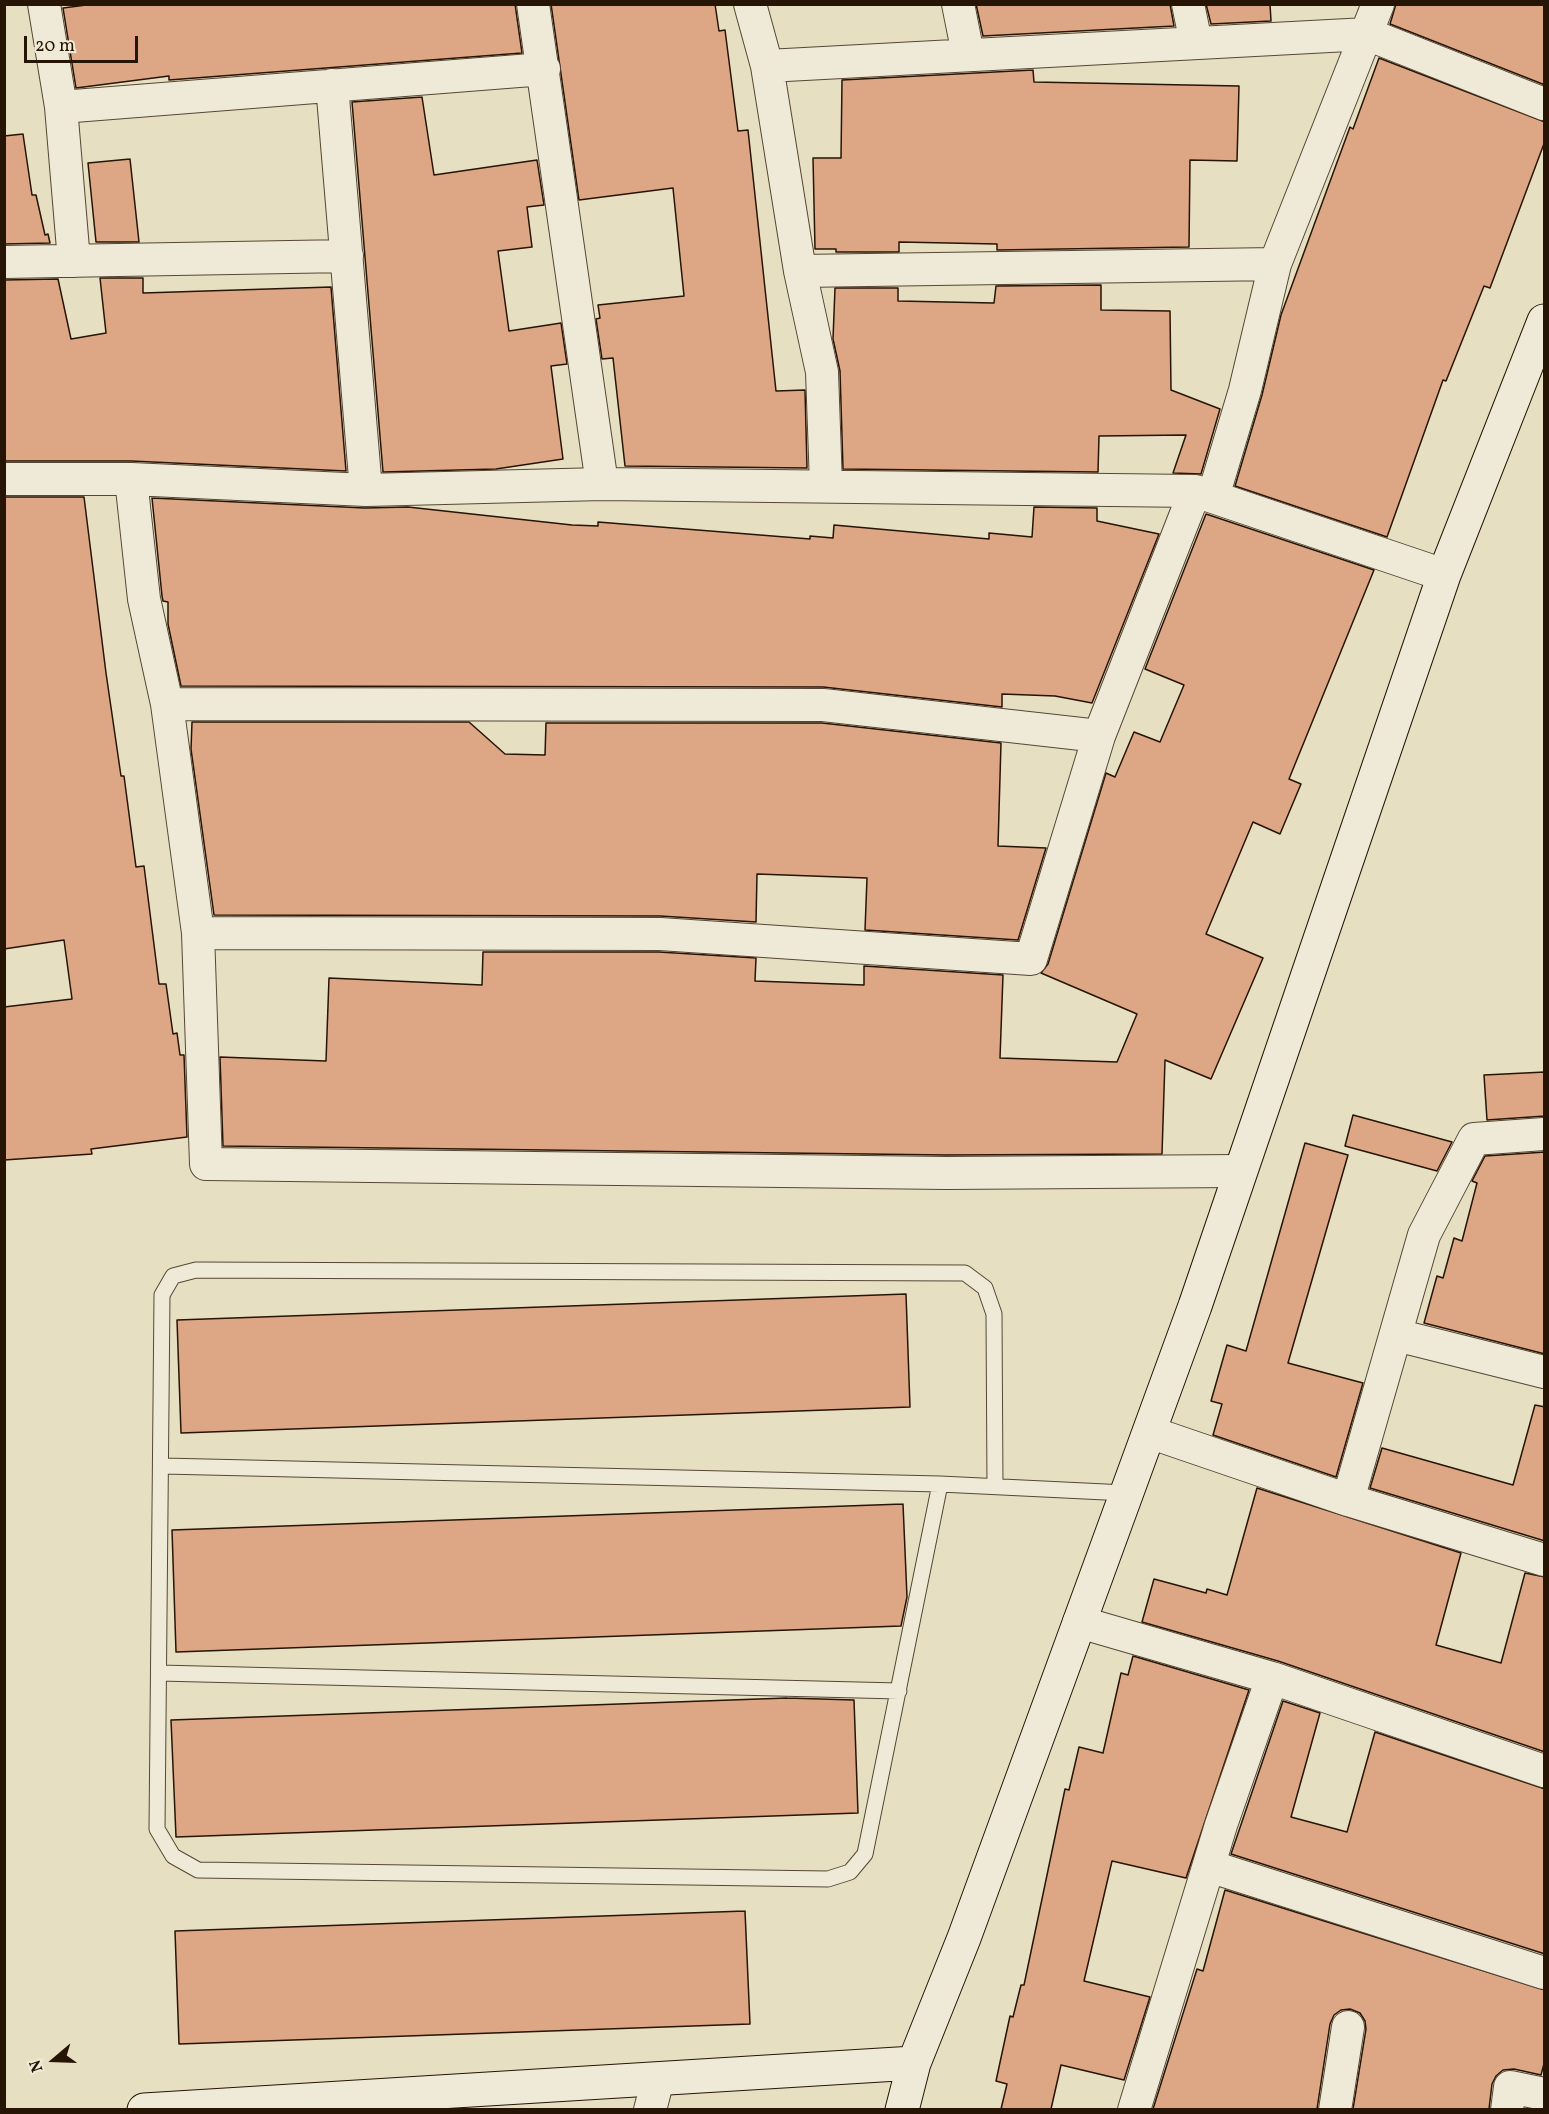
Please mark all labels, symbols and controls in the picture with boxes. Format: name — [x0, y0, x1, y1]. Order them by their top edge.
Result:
scale bar — [27, 24, 141, 62]
text: 20 m — [35, 34, 75, 59]
north arrow — [24, 2030, 84, 2090]
text: N — [25, 2057, 49, 2075]

